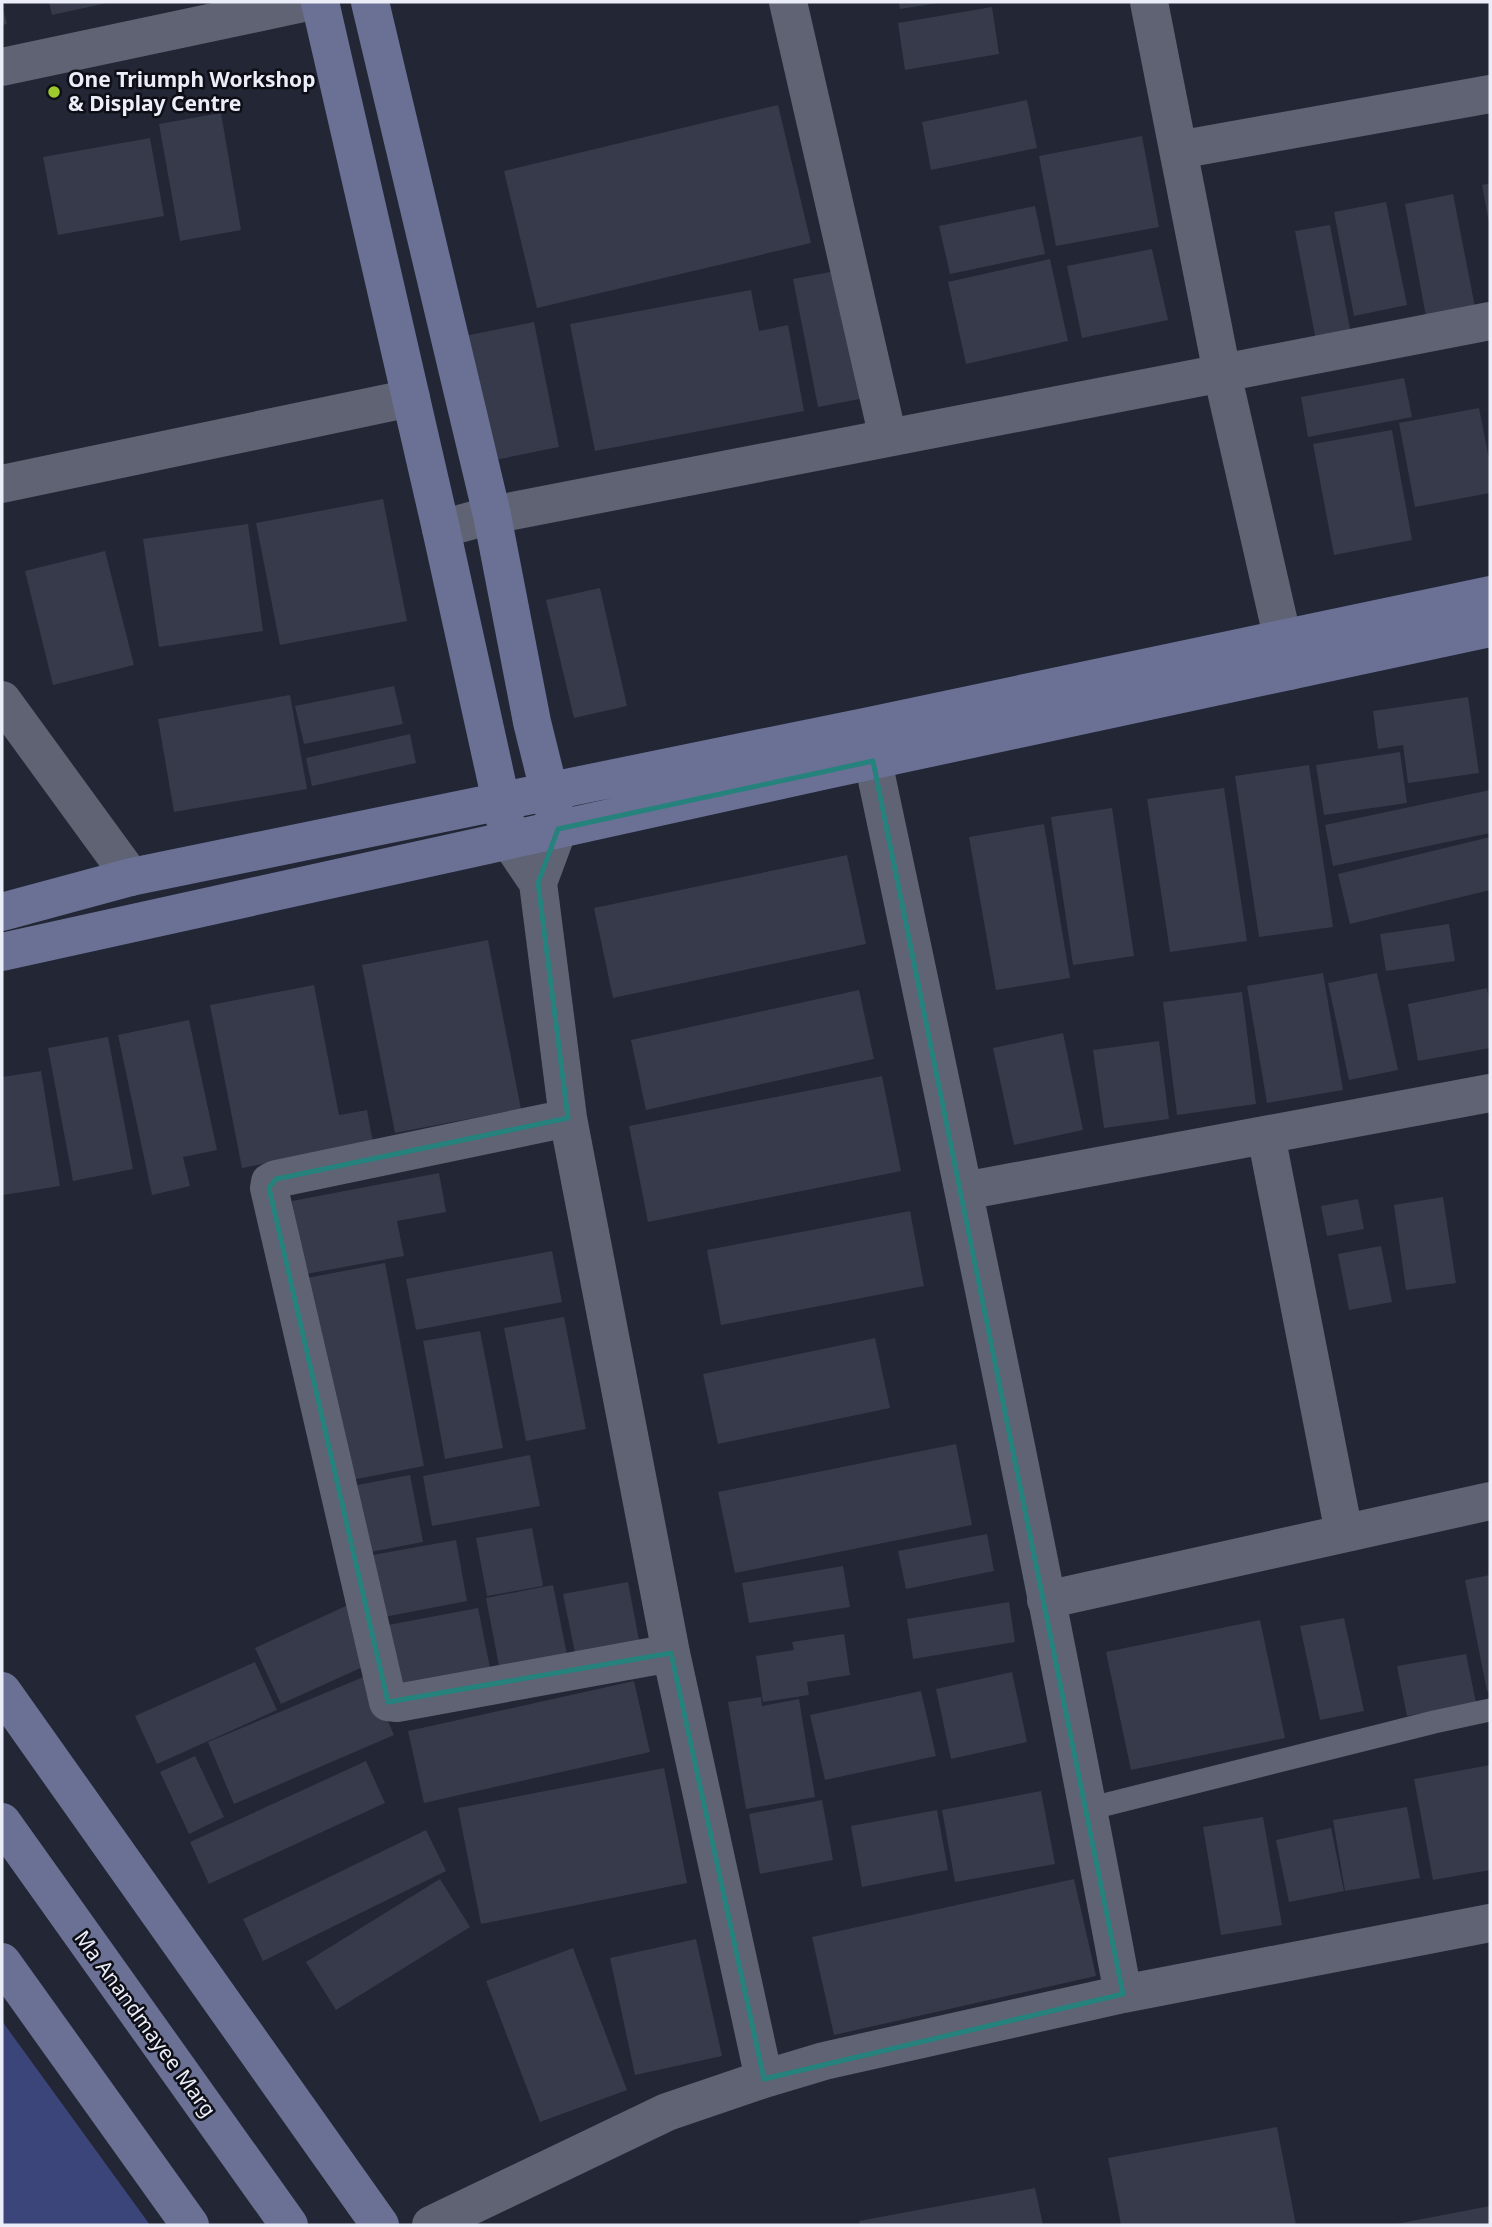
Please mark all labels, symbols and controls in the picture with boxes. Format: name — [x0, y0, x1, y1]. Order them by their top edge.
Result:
place label: One Triumph Workshop & Display Centre — [68, 65, 316, 117]
marker: One Triumph Workshop & Display Centre — [46, 84, 62, 100]
street label: Ma Anandmayee Marg — [69, 1925, 223, 2122]

